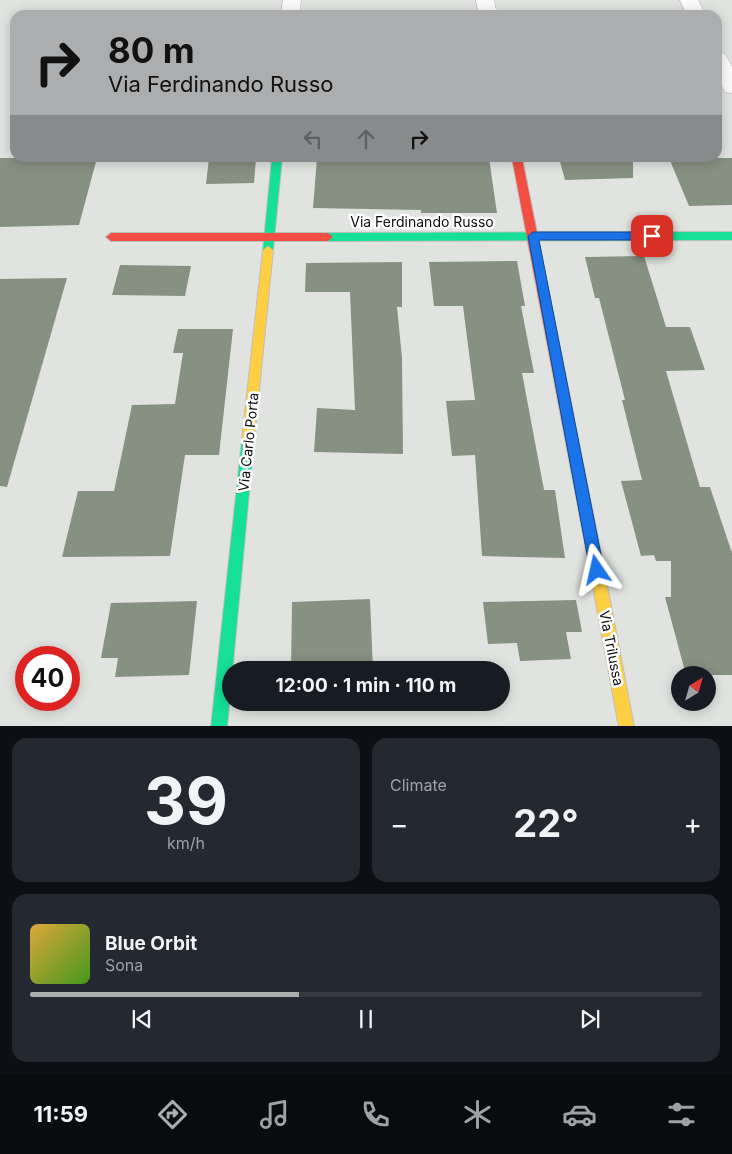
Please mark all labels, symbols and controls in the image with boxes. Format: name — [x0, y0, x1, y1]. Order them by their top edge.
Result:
text: 80 m — [108, 29, 195, 71]
icon: right — [25, 30, 90, 95]
text: Via Ferdinando Russo — [108, 71, 334, 97]
icon: left — [299, 125, 327, 153]
icon: ahead — [352, 125, 380, 153]
icon: right — [405, 125, 433, 153]
street label: Via Ferdinando Russo — [350, 213, 494, 230]
pin — [631, 215, 673, 257]
icon: arrive — [638, 222, 666, 250]
street label: Via Carlo Porta — [234, 392, 262, 492]
position arrow — [570, 543, 622, 595]
street label: Via Trilussa — [596, 609, 628, 687]
speed limit sign: 40 — [15, 646, 80, 711]
north arrow — [671, 666, 716, 711]
map controls — [671, 666, 716, 711]
text: 12:00 · 1 min · 110 m — [276, 674, 456, 697]
text: 39 — [144, 761, 228, 840]
text: Climate — [390, 775, 447, 795]
text: 22° — [513, 800, 579, 846]
text: − — [390, 807, 409, 841]
text: + — [683, 807, 702, 841]
text: km/h — [167, 833, 205, 853]
text: Blue Orbit — [105, 932, 197, 955]
text: Sona — [105, 955, 143, 975]
icon: previous — [128, 1005, 156, 1033]
icon: pause — [352, 1005, 380, 1033]
icon: next — [576, 1005, 604, 1033]
icon: directions — [155, 1097, 190, 1132]
icon: music — [257, 1097, 292, 1132]
icon: phone — [358, 1097, 393, 1132]
icon: climate — [460, 1097, 495, 1132]
icon: car — [562, 1097, 597, 1132]
icon: filters — [664, 1097, 699, 1132]
text: 11:59 — [33, 1101, 88, 1127]

